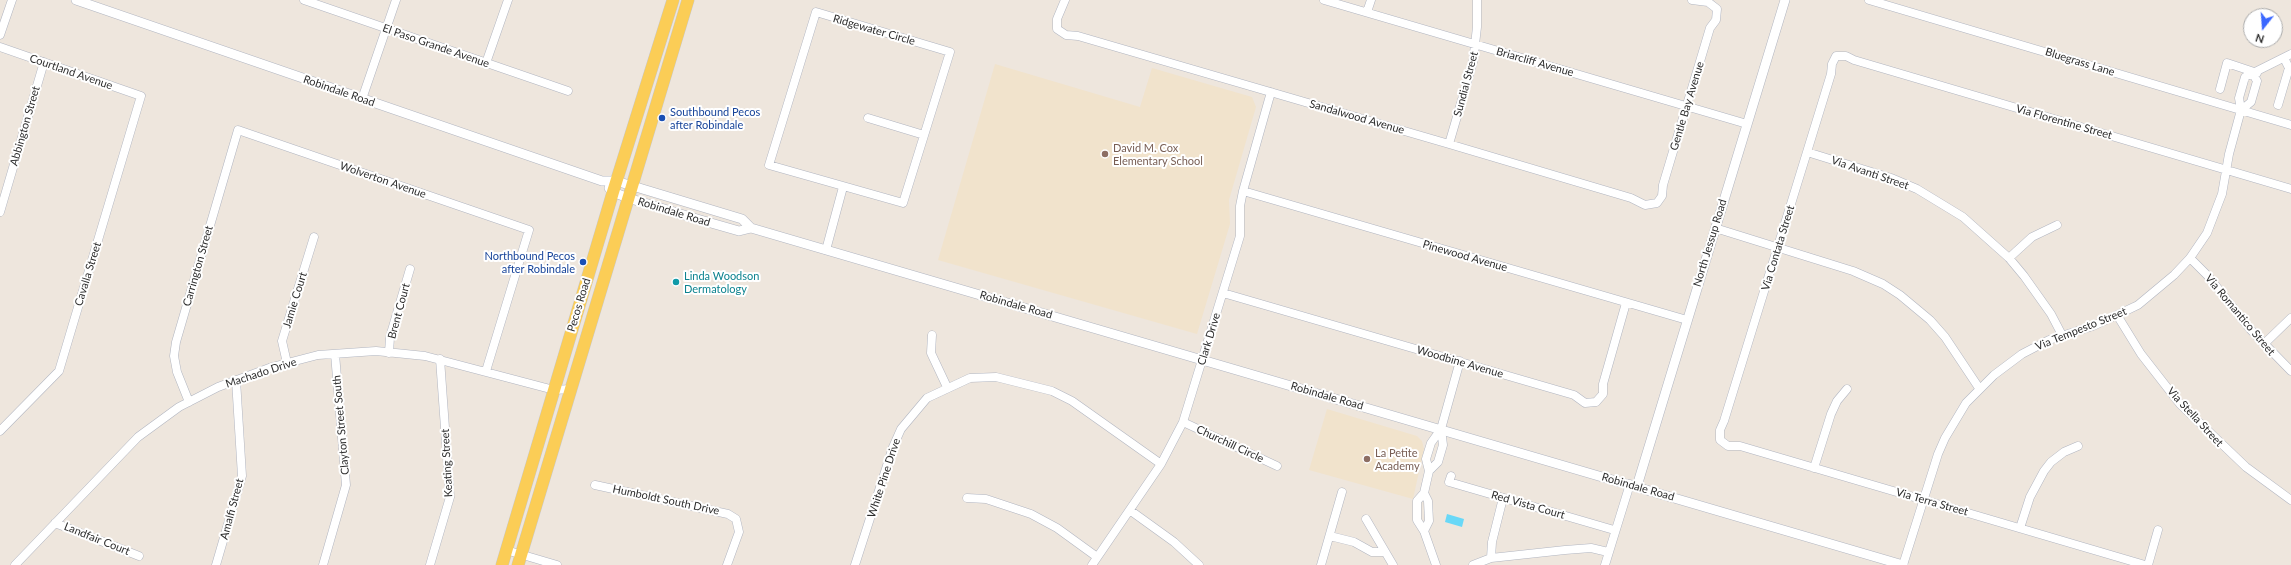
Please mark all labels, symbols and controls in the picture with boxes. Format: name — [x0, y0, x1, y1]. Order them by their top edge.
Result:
north arrow — [2243, 8, 2283, 48]
street label: Ridgewater Circle — [831, 12, 917, 48]
street label: El Paso Grande Avenue — [381, 22, 491, 70]
text: N — [2254, 32, 2266, 46]
street label: Briarcliff Avenue — [1495, 45, 1575, 79]
street label: Bluegrass Lane — [2044, 45, 2116, 79]
street label: Sundial Street — [1451, 50, 1481, 118]
street label: Courtland Avenue — [28, 52, 114, 92]
street label: Gentle Bay Avenue — [1667, 60, 1707, 152]
street label: Robindale Road — [301, 73, 377, 109]
street label: Abbington Street — [7, 85, 43, 167]
street label: Sandalwood Avenue — [1308, 97, 1406, 137]
street label: Via Florentine Street — [2014, 102, 2114, 142]
place label: Southbound Pecos after Robindale — [670, 105, 760, 131]
marker: Southbound Pecos after Robindale — [657, 113, 667, 123]
place label: David M. Cox Elementary School — [1113, 141, 1203, 167]
marker: David M. Cox Elementary School — [1100, 149, 1110, 159]
street label: Via Avanti Street — [1830, 154, 1910, 192]
street label: Wolverton Avenue — [338, 159, 428, 201]
street label: Robindale Road — [636, 195, 712, 229]
street label: North Jessup Road — [1690, 198, 1730, 288]
street label: Via Contata Street — [1759, 204, 1797, 292]
street label: Carrington Street — [180, 224, 216, 308]
street label: Pinewood Avenue — [1421, 238, 1509, 274]
street label: Cavalla Street — [72, 240, 104, 308]
place label: Northbound Pecos after Robindale — [485, 249, 575, 275]
marker: Northbound Pecos after Robindale — [578, 257, 588, 267]
place label: Linda Woodson Dermatology — [684, 269, 759, 295]
street label: Jamie Court — [280, 270, 310, 330]
street label: Via Romantico Street — [2202, 272, 2278, 358]
street label: Pecos Road — [565, 277, 593, 333]
marker: Linda Woodson Dermatology — [671, 277, 681, 287]
street label: Brent Court — [385, 282, 413, 340]
street label: Robindale Road — [978, 288, 1054, 322]
street label: Via Tempesto Street — [2034, 305, 2128, 353]
street label: Clark Drive — [1195, 311, 1223, 367]
street label: Woodbine Avenue — [1415, 343, 1505, 381]
street label: Machado Drive — [224, 355, 298, 391]
street label: Clayton Street South — [330, 375, 352, 475]
street label: Robindale Road — [1289, 379, 1365, 413]
street label: Via Stella Street — [2164, 385, 2226, 449]
street label: Churchill Circle — [1194, 423, 1266, 465]
street label: Keating Street — [439, 428, 455, 498]
street label: White Pine Drive — [865, 437, 903, 519]
place label: La Petite Academy — [1375, 446, 1420, 472]
marker: La Petite Academy — [1362, 454, 1372, 464]
street label: Robindale Road — [1600, 470, 1676, 504]
street label: Amalfi Street — [218, 477, 246, 541]
street label: Humboldt South Drive — [611, 482, 721, 518]
street label: Via Terra Street — [1894, 485, 1970, 519]
street label: Red Vista Court — [1490, 488, 1566, 522]
street label: Landfair Court — [62, 520, 132, 558]

